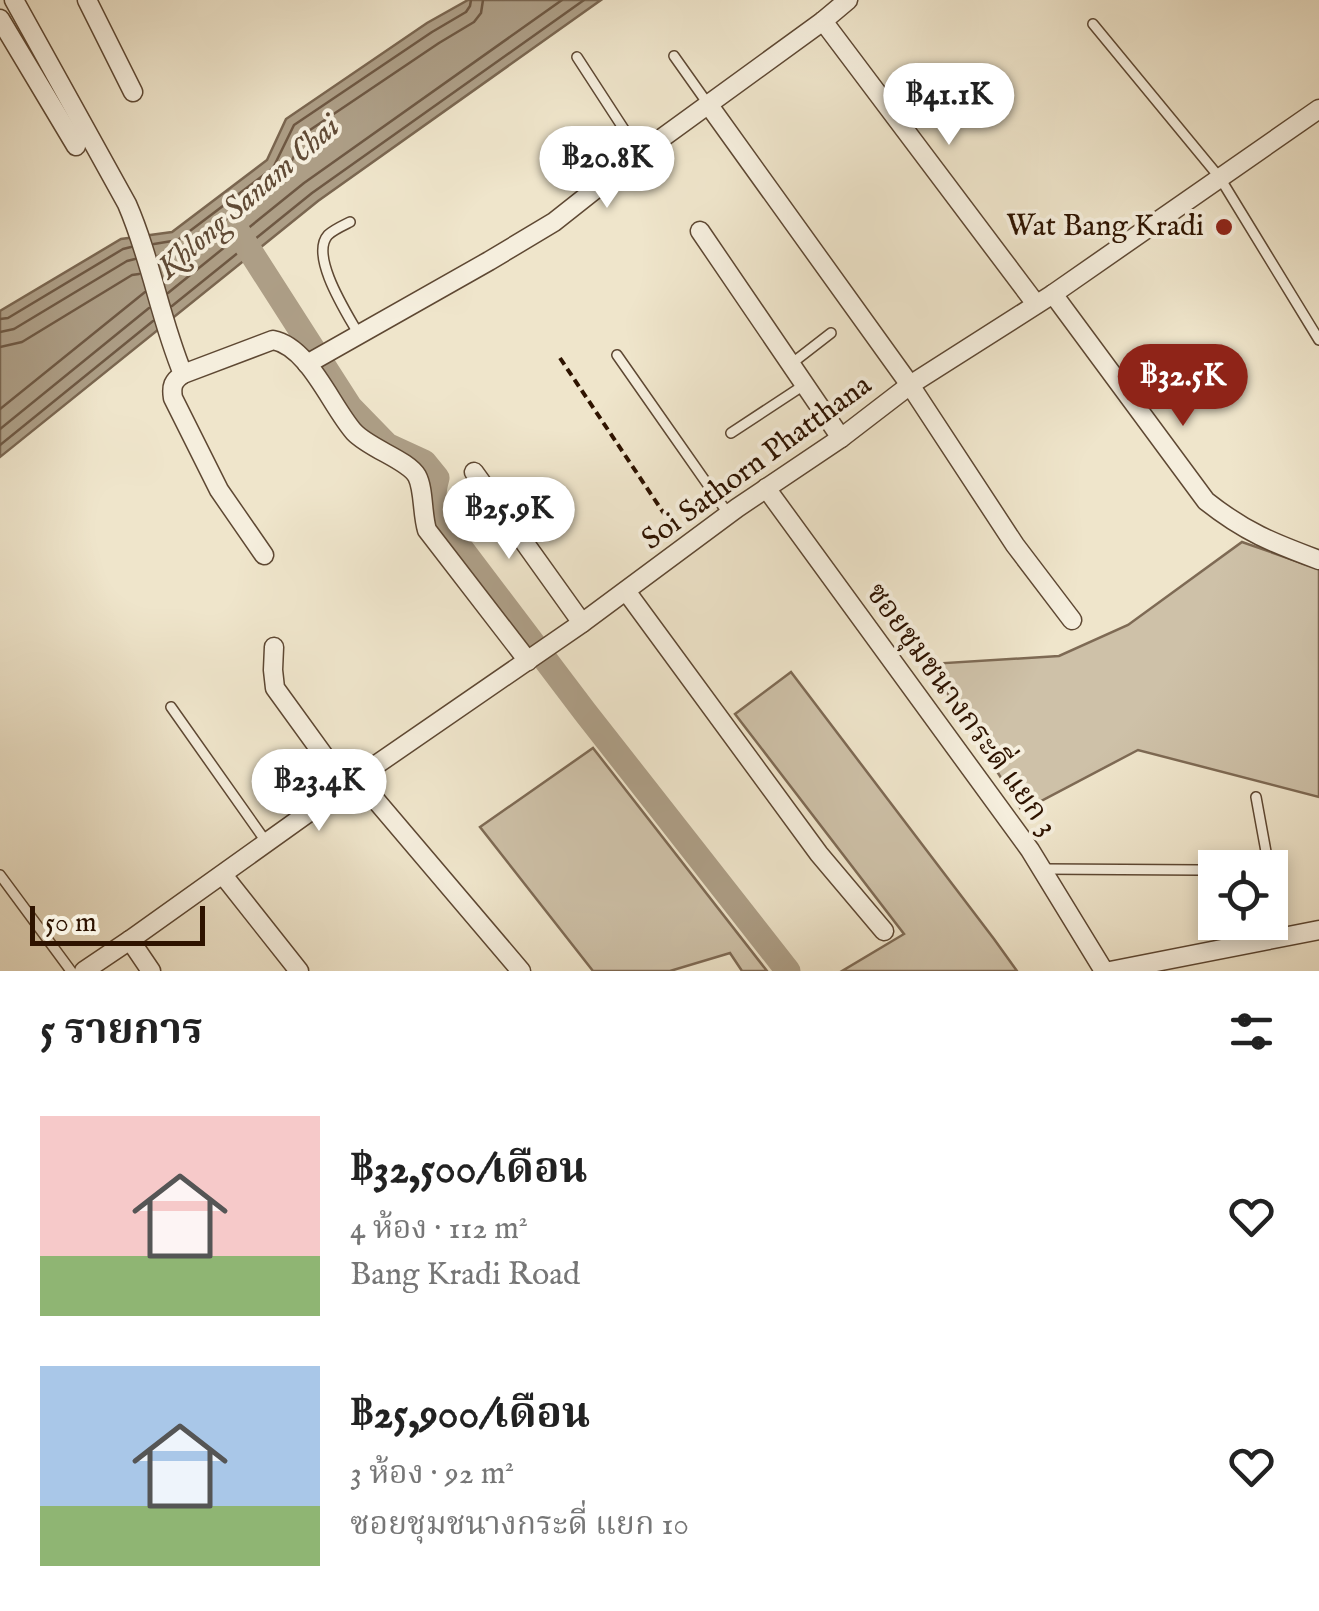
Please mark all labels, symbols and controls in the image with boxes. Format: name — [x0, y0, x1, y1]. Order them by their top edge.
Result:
pin: ฿41.1K — [868, 63, 1030, 148]
text: ฿41.1K — [905, 75, 993, 116]
water label: Khlong Sanam Chai — [148, 106, 350, 289]
pin: ฿20.8K — [526, 126, 688, 211]
text: ฿20.8K — [561, 138, 653, 179]
place label: Wat Bang Kradi — [1006, 208, 1204, 246]
marker: Wat Bang Kradi — [1213, 216, 1235, 238]
pin: ฿32.5K — [1102, 344, 1264, 429]
text: ฿32.5K — [1140, 356, 1226, 397]
street label: Soi Sathorn Phatthana — [635, 367, 879, 559]
pin: ฿25.9K — [428, 477, 590, 562]
text: ฿25.9K — [465, 489, 553, 530]
street label: ซอยชุมชนางกระดี่ แยก 3 — [857, 573, 1070, 844]
pin: ฿23.4K — [238, 749, 400, 834]
text: ฿23.4K — [274, 761, 364, 802]
map controls — [1198, 850, 1288, 940]
button: locate — [1198, 850, 1288, 940]
scale bar — [30, 901, 205, 946]
text: 50 m — [45, 906, 97, 941]
icon: filters — [1224, 1004, 1279, 1059]
text: 5 รายการ — [40, 1005, 203, 1058]
text: ฿32,500/เดือน — [350, 1144, 588, 1197]
icon: home — [120, 1156, 240, 1276]
icon: heart — [1224, 1189, 1279, 1244]
text: 4 ห้อง · 112 m² — [350, 1209, 528, 1250]
text: Bang Kradi Road — [350, 1255, 580, 1296]
text: ฿25,900/เดือน — [350, 1389, 590, 1442]
icon: home — [120, 1406, 240, 1526]
icon: heart — [1224, 1439, 1279, 1494]
text: 3 ห้อง · 92 m² — [350, 1454, 514, 1495]
text: ซอยชุมชนางกระดี่ แยก 10 — [350, 1505, 689, 1546]

